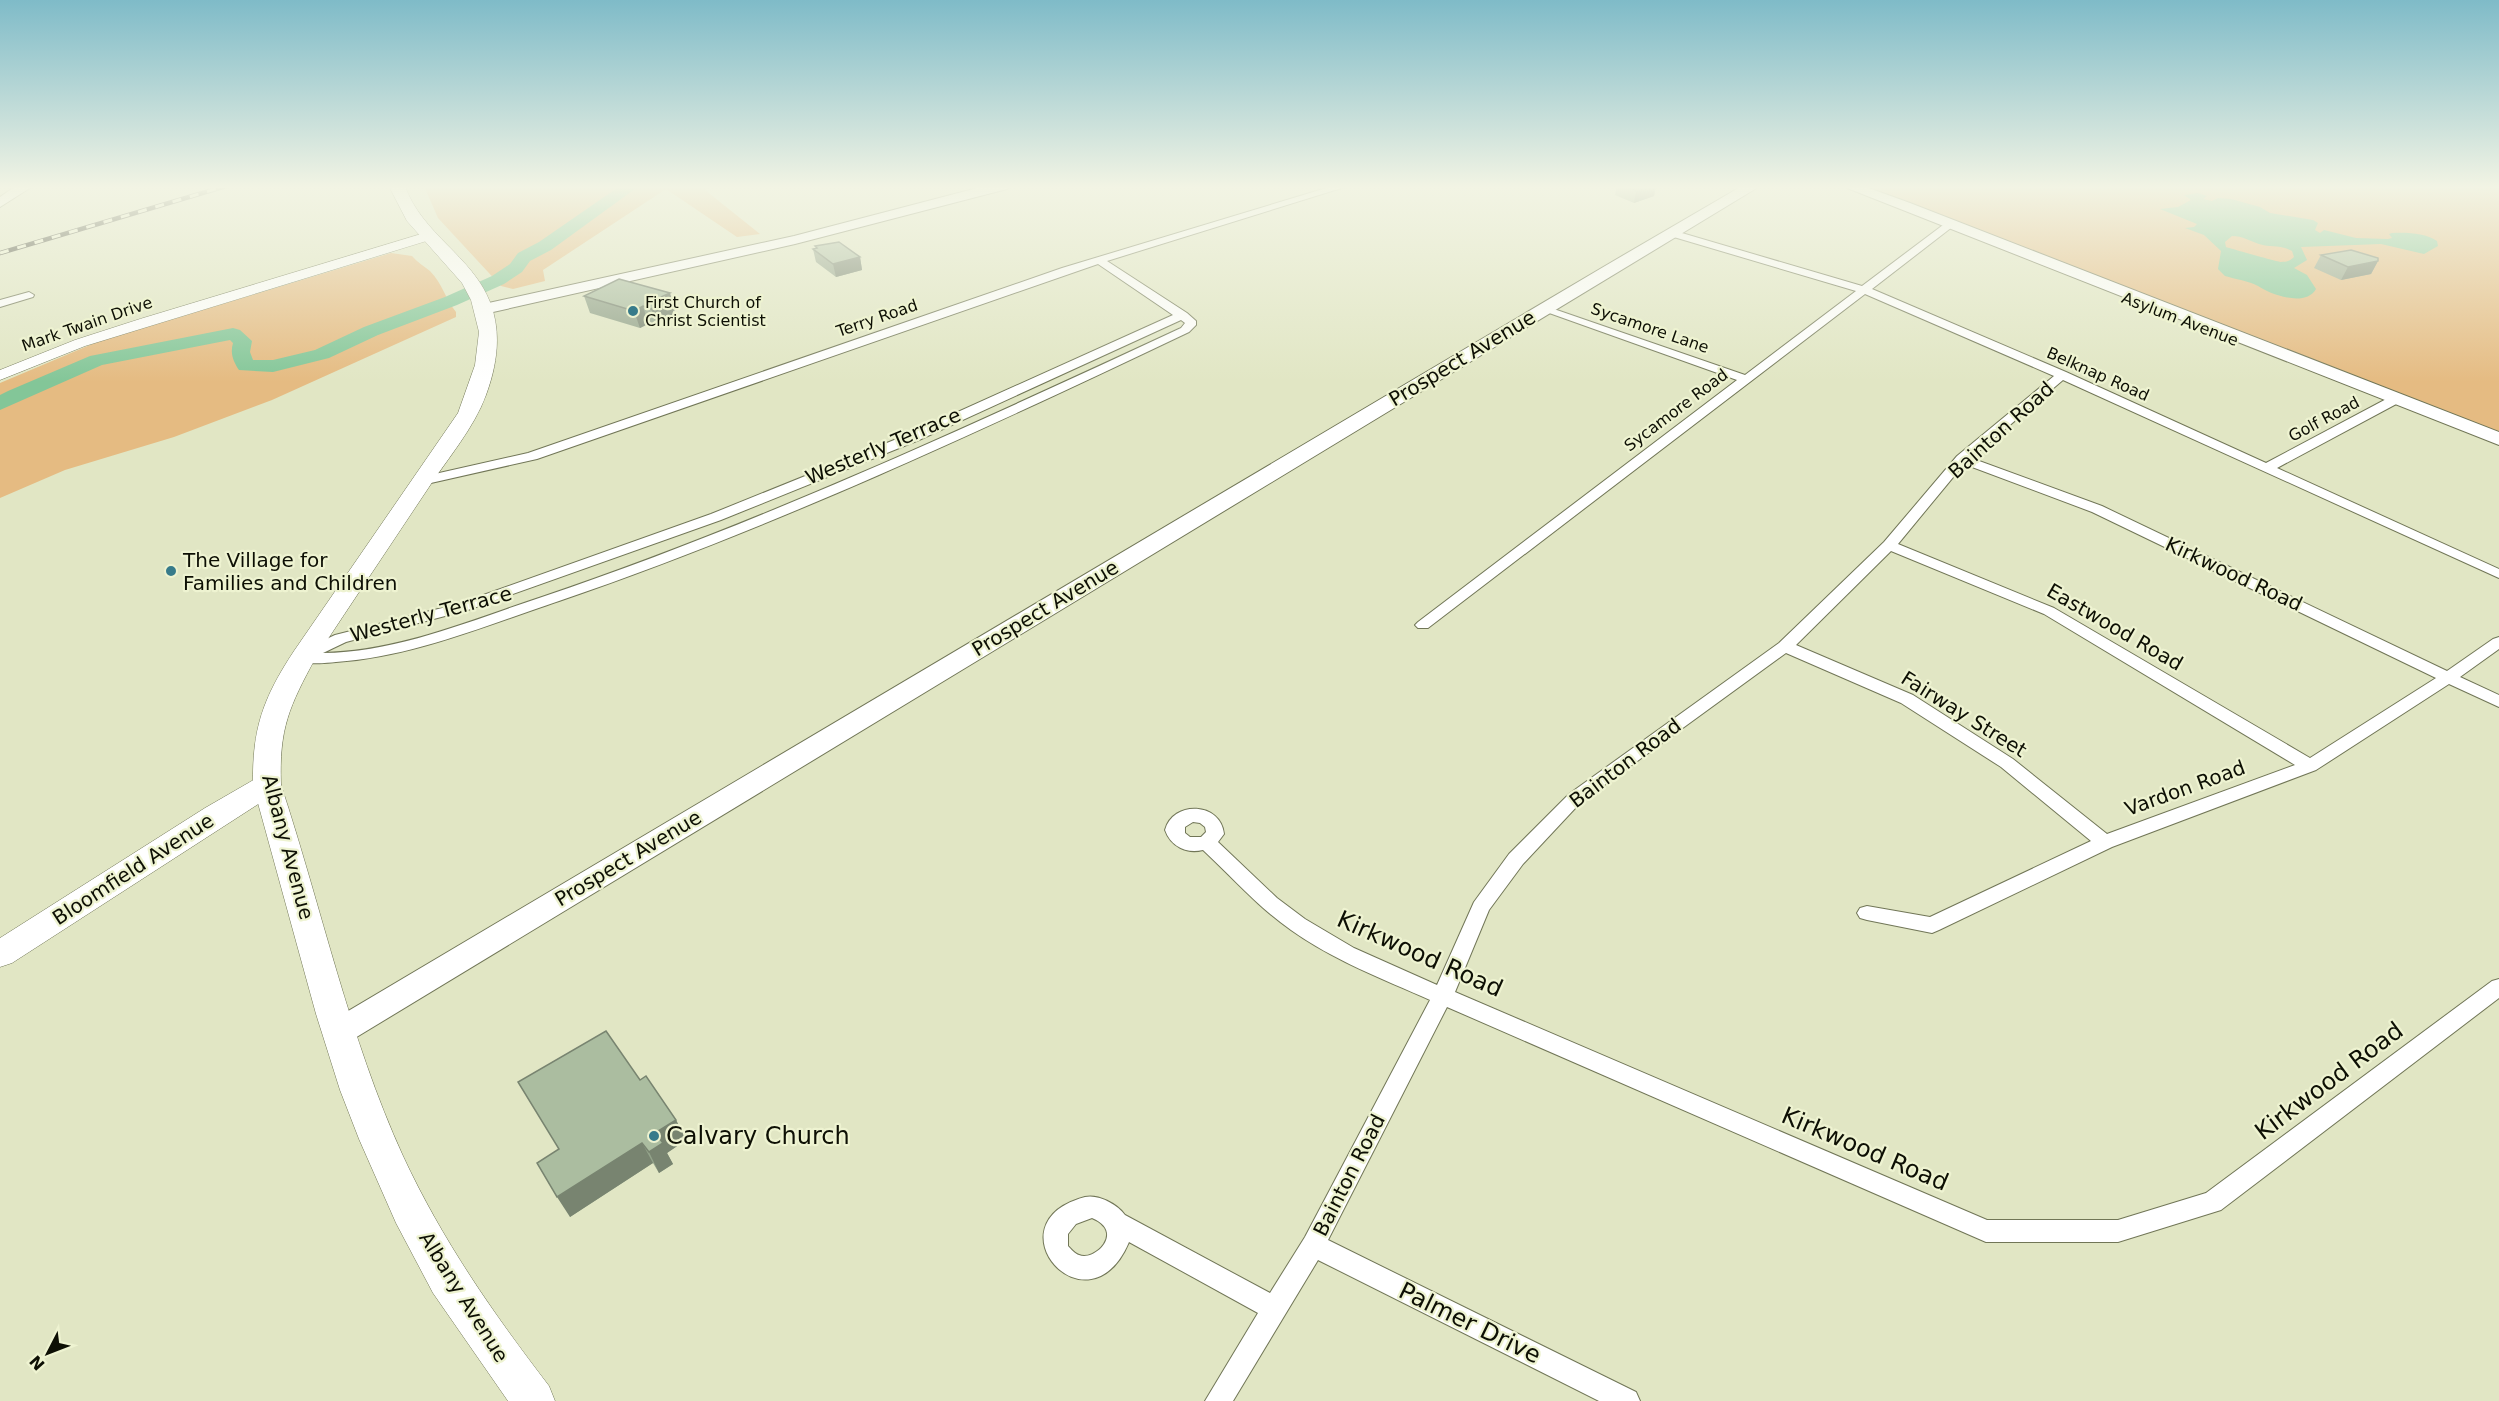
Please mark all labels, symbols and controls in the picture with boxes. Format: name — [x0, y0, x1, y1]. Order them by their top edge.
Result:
street label: Asylum Avenue — [2119, 288, 2241, 350]
street label: Mark Twain Drive — [19, 293, 155, 355]
place label: First Church of Christ Scientist — [645, 293, 766, 330]
street label: Terry Road — [833, 295, 920, 341]
street label: Sycamore Lane — [1589, 299, 1711, 357]
marker: First Church of Christ Scientist — [626, 304, 640, 318]
street label: Prospect Avenue — [1384, 305, 1540, 411]
street label: Belknap Road — [2044, 343, 2152, 405]
street label: Sycamore Road — [1620, 365, 1732, 455]
street label: Bainton Road — [1943, 376, 2059, 484]
street label: Golf Road — [2285, 392, 2363, 446]
street label: Westerly Terrace — [802, 402, 964, 490]
street label: Kirkwood Road — [2162, 532, 2306, 616]
place label: The Village for Families and Children — [182, 548, 397, 595]
street label: Prospect Avenue — [967, 555, 1123, 661]
marker: The Village for Families and Children — [164, 564, 178, 578]
street label: Eastwood Road — [2043, 578, 2187, 676]
street label: Westerly Terrace — [348, 581, 514, 647]
street label: Fairway Street — [1897, 666, 2031, 762]
street label: Bainton Road — [1564, 713, 1686, 813]
street label: Vardon Road — [2122, 755, 2248, 821]
street label: Albany Avenue — [257, 772, 319, 922]
street label: Prospect Avenue — [550, 805, 706, 911]
street label: Bloomfield Avenue — [48, 808, 218, 930]
street label: Kirkwood Road — [1333, 905, 1507, 1003]
street label: Kirkwood Road — [2249, 1016, 2409, 1146]
street label: Kirkwood Road — [1777, 1101, 1953, 1197]
street label: Bainton Road — [1308, 1110, 1390, 1240]
place label: Calvary Church — [666, 1122, 850, 1150]
marker: Calvary Church — [647, 1129, 661, 1143]
street label: Albany Avenue — [414, 1227, 514, 1367]
street label: Palmer Drive — [1394, 1277, 1546, 1369]
north arrow — [18, 1323, 78, 1383]
text: N — [26, 1351, 49, 1374]

